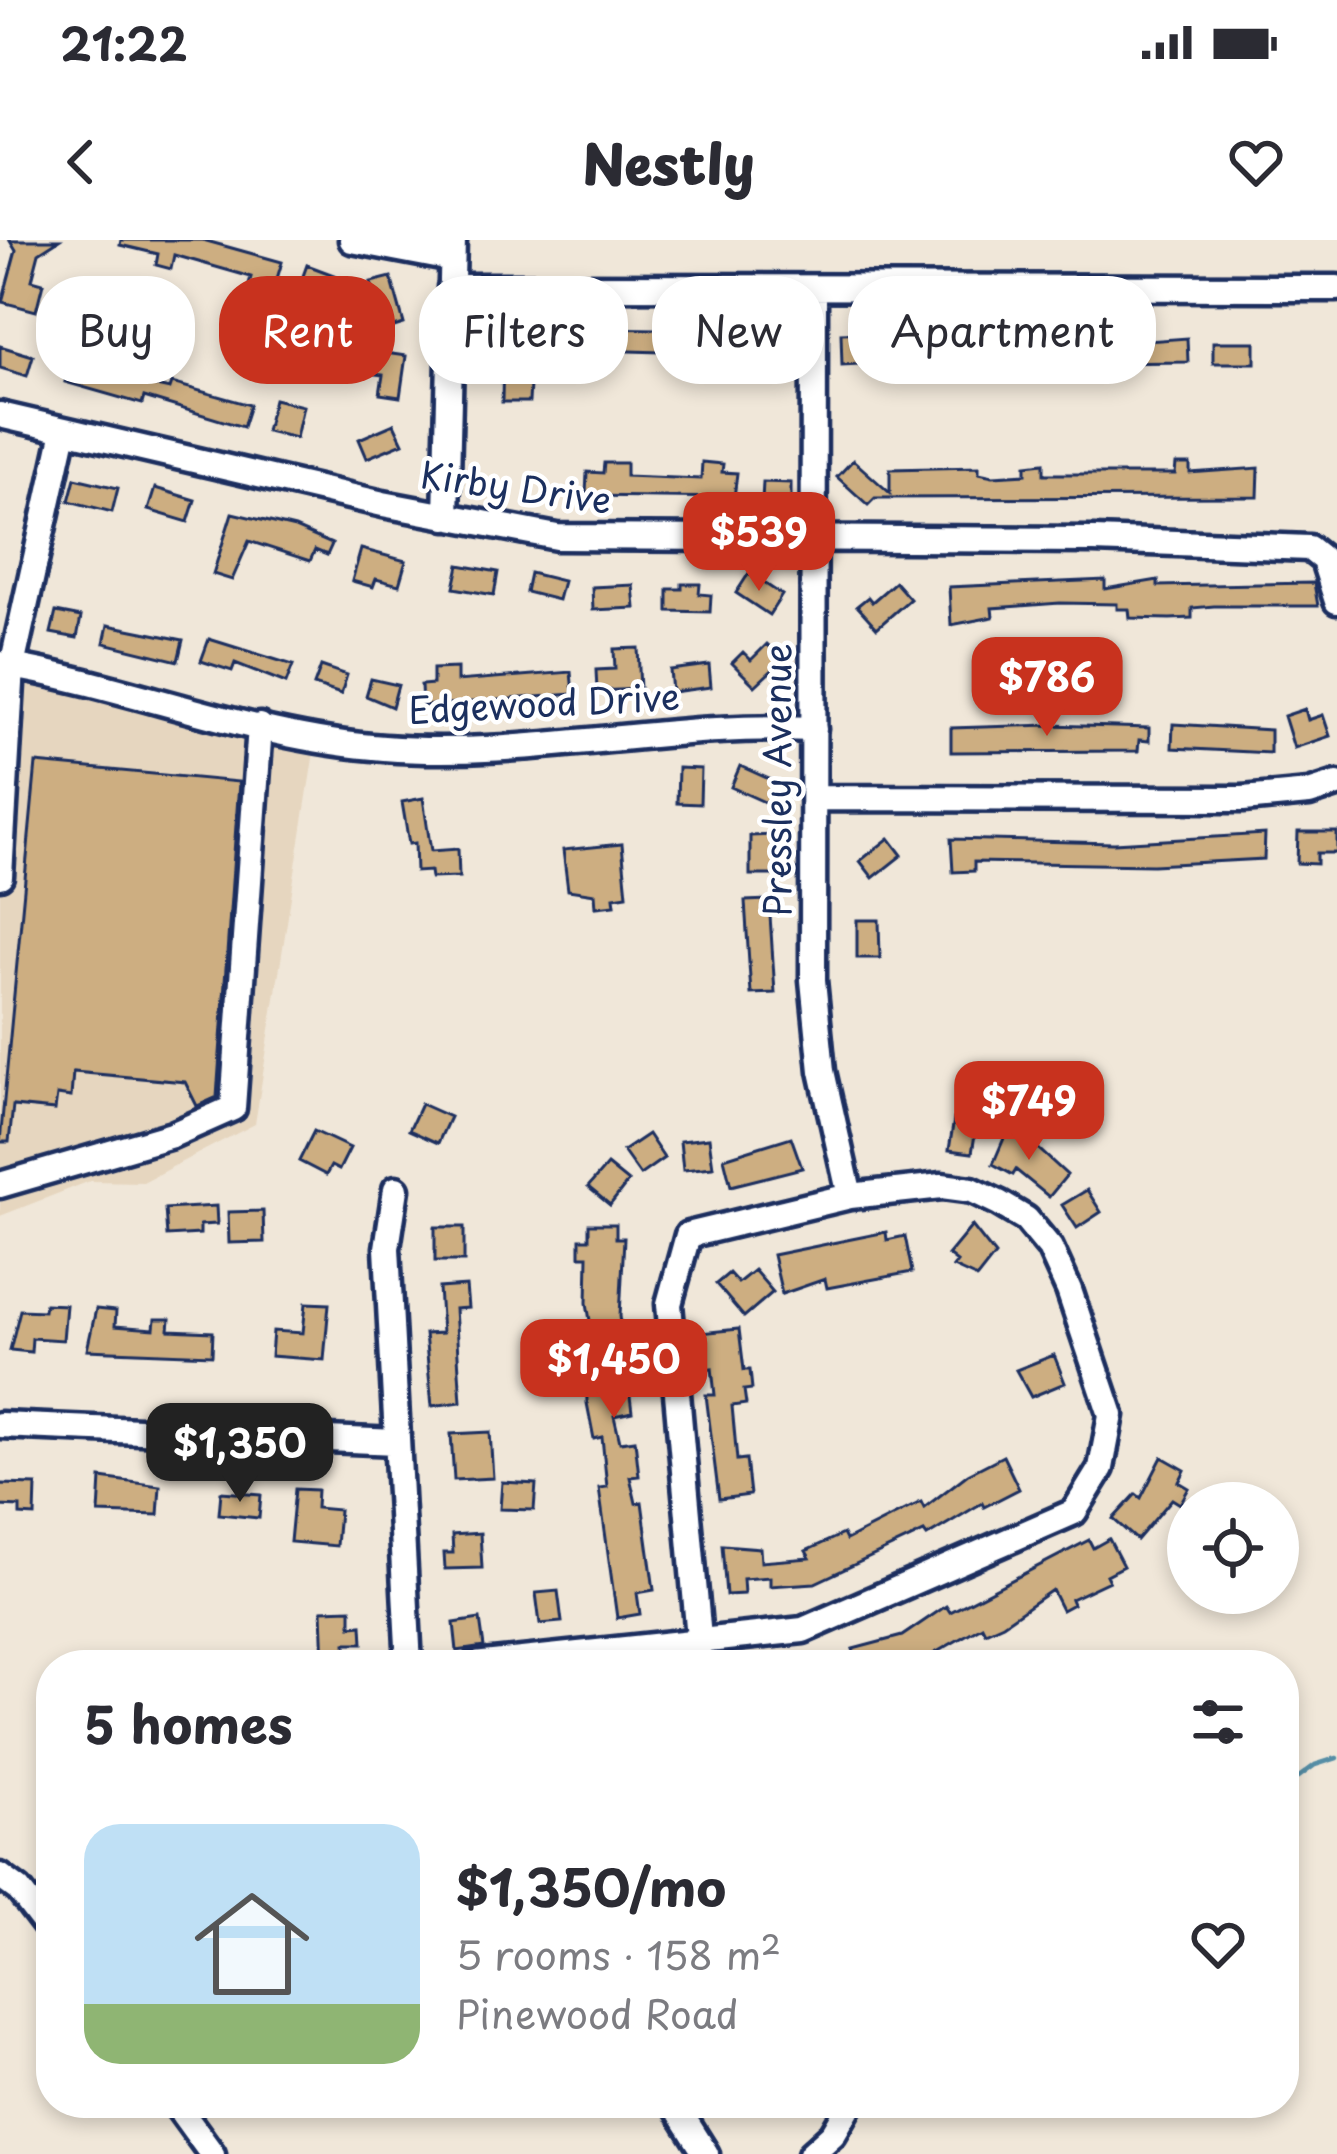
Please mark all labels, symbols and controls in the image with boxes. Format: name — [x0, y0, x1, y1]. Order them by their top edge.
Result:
text: 21:22 — [60, 8, 188, 76]
text: Nestly — [582, 122, 755, 203]
icon: back — [48, 129, 114, 195]
icon: heart — [1223, 129, 1289, 195]
chip: Buy — [36, 276, 195, 384]
chip: Rent — [219, 276, 395, 384]
chip: Filters — [419, 276, 628, 384]
chip: New — [652, 276, 824, 384]
chip: Apartment — [848, 276, 1156, 384]
street label: Kirby Drive — [417, 446, 615, 526]
pin: $539 — [688, 492, 830, 594]
text: $539 — [710, 501, 808, 560]
pin: $786 — [976, 637, 1118, 739]
street label: Pressley Avenue — [749, 643, 803, 917]
text: $786 — [999, 646, 1095, 705]
street label: Edgewood Drive — [407, 668, 681, 736]
pin: $749 — [958, 1061, 1100, 1163]
text: $749 — [981, 1070, 1077, 1129]
pin: $1,450 — [516, 1319, 712, 1421]
text: $1,450 — [547, 1328, 681, 1387]
pin: $1,350 — [142, 1403, 338, 1505]
text: $1,350 — [173, 1412, 307, 1471]
map controls — [1167, 1482, 1299, 1614]
button: locate — [1167, 1482, 1299, 1614]
text: 5 homes — [84, 1684, 293, 1761]
icon: filters — [1185, 1689, 1251, 1755]
text: $1,350/mo — [456, 1847, 726, 1924]
icon: home — [180, 1872, 324, 2016]
icon: heart — [1185, 1911, 1251, 1977]
text: 5 rooms · 158 m² — [456, 1924, 781, 1983]
text: Pinewood Road — [456, 1983, 739, 2042]

